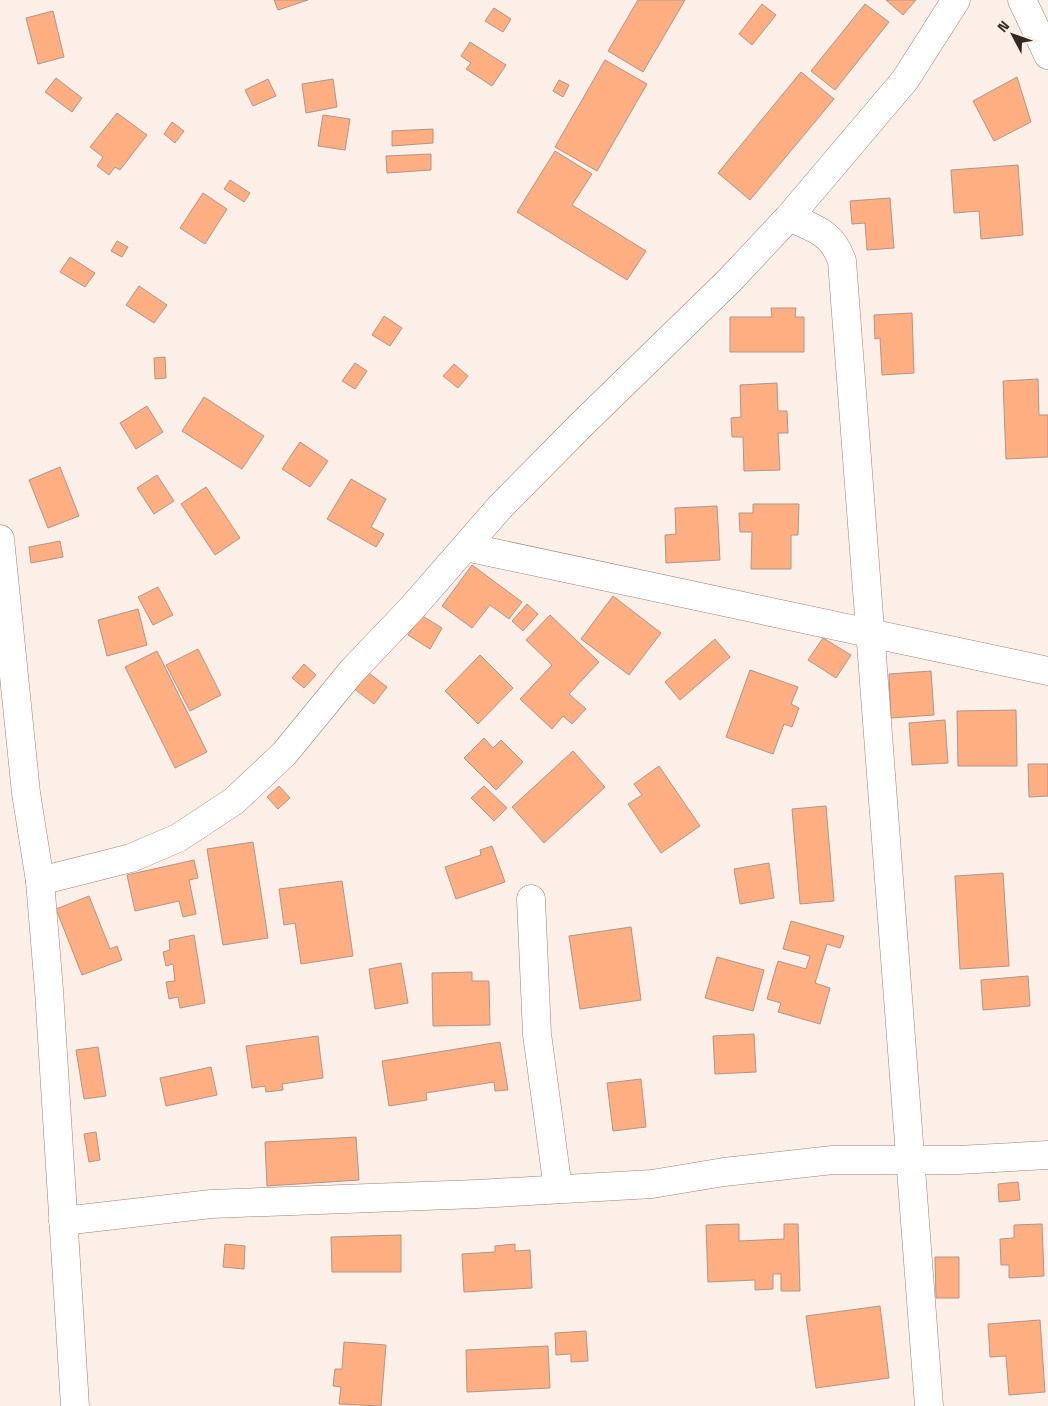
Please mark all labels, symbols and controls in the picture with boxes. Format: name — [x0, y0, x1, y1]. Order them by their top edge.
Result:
north arrow — [988, 10, 1038, 60]
text: N — [993, 17, 1013, 36]

